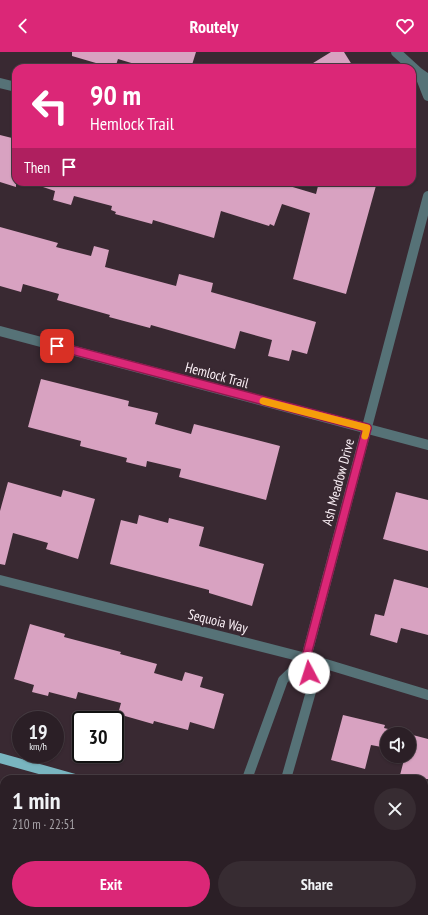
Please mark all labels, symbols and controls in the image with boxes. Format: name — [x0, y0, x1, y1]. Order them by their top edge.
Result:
icon: back — [12, 15, 34, 37]
text: Routely — [190, 15, 238, 38]
icon: heart — [394, 15, 416, 37]
text: 90 m — [90, 76, 141, 113]
icon: left — [24, 80, 76, 132]
text: Hemlock Trail — [90, 112, 174, 135]
icon: arrive — [58, 156, 80, 178]
text: Then — [24, 158, 50, 177]
pin — [40, 329, 74, 363]
icon: arrive — [46, 335, 68, 357]
street label: Hemlock Trail — [183, 358, 252, 392]
street label: Ash Meadow Drive — [318, 436, 358, 527]
street label: Sequoia Way — [186, 605, 250, 637]
position arrow — [288, 652, 330, 694]
speed limit sign: 30 — [72, 711, 124, 763]
text: 19 — [28, 719, 48, 745]
map controls — [380, 727, 416, 763]
button: sound — [380, 727, 416, 763]
text: km/h — [29, 740, 47, 753]
text: 1 min — [12, 785, 60, 816]
button: close — [374, 788, 416, 830]
text: 210 m · 22:51 — [12, 816, 75, 833]
button: Exit — [12, 861, 210, 907]
button: Share — [218, 861, 416, 907]

